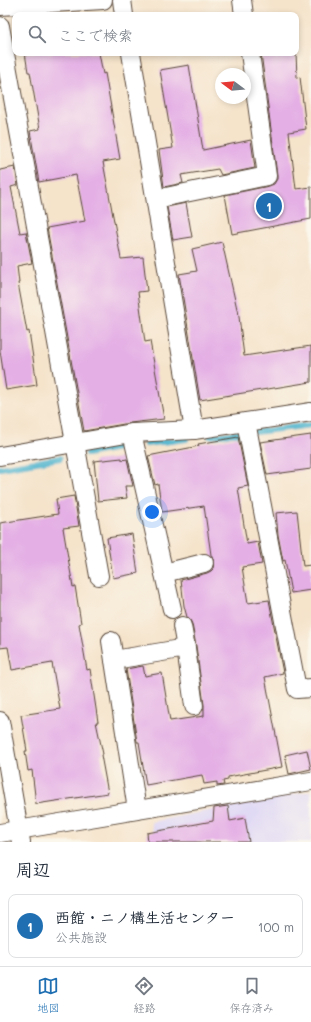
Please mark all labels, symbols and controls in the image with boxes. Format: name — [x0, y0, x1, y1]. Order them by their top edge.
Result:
search box — [12, 12, 299, 56]
icon: search — [26, 23, 48, 45]
text: ここで検索 — [58, 25, 133, 45]
north arrow — [215, 68, 251, 104]
pin: 1 — [256, 191, 282, 221]
your location — [142, 502, 162, 522]
text: 周辺 — [16, 858, 50, 880]
text: 西館・ニノ構生活センター — [55, 907, 235, 927]
text: 1 — [27, 918, 33, 935]
text: 100 m — [258, 918, 294, 935]
text: 公共施設 — [55, 928, 107, 945]
tab: 地図 — [37, 975, 59, 1015]
tab: 経路 — [133, 975, 155, 1015]
tab: 保存済み — [230, 975, 274, 1015]

